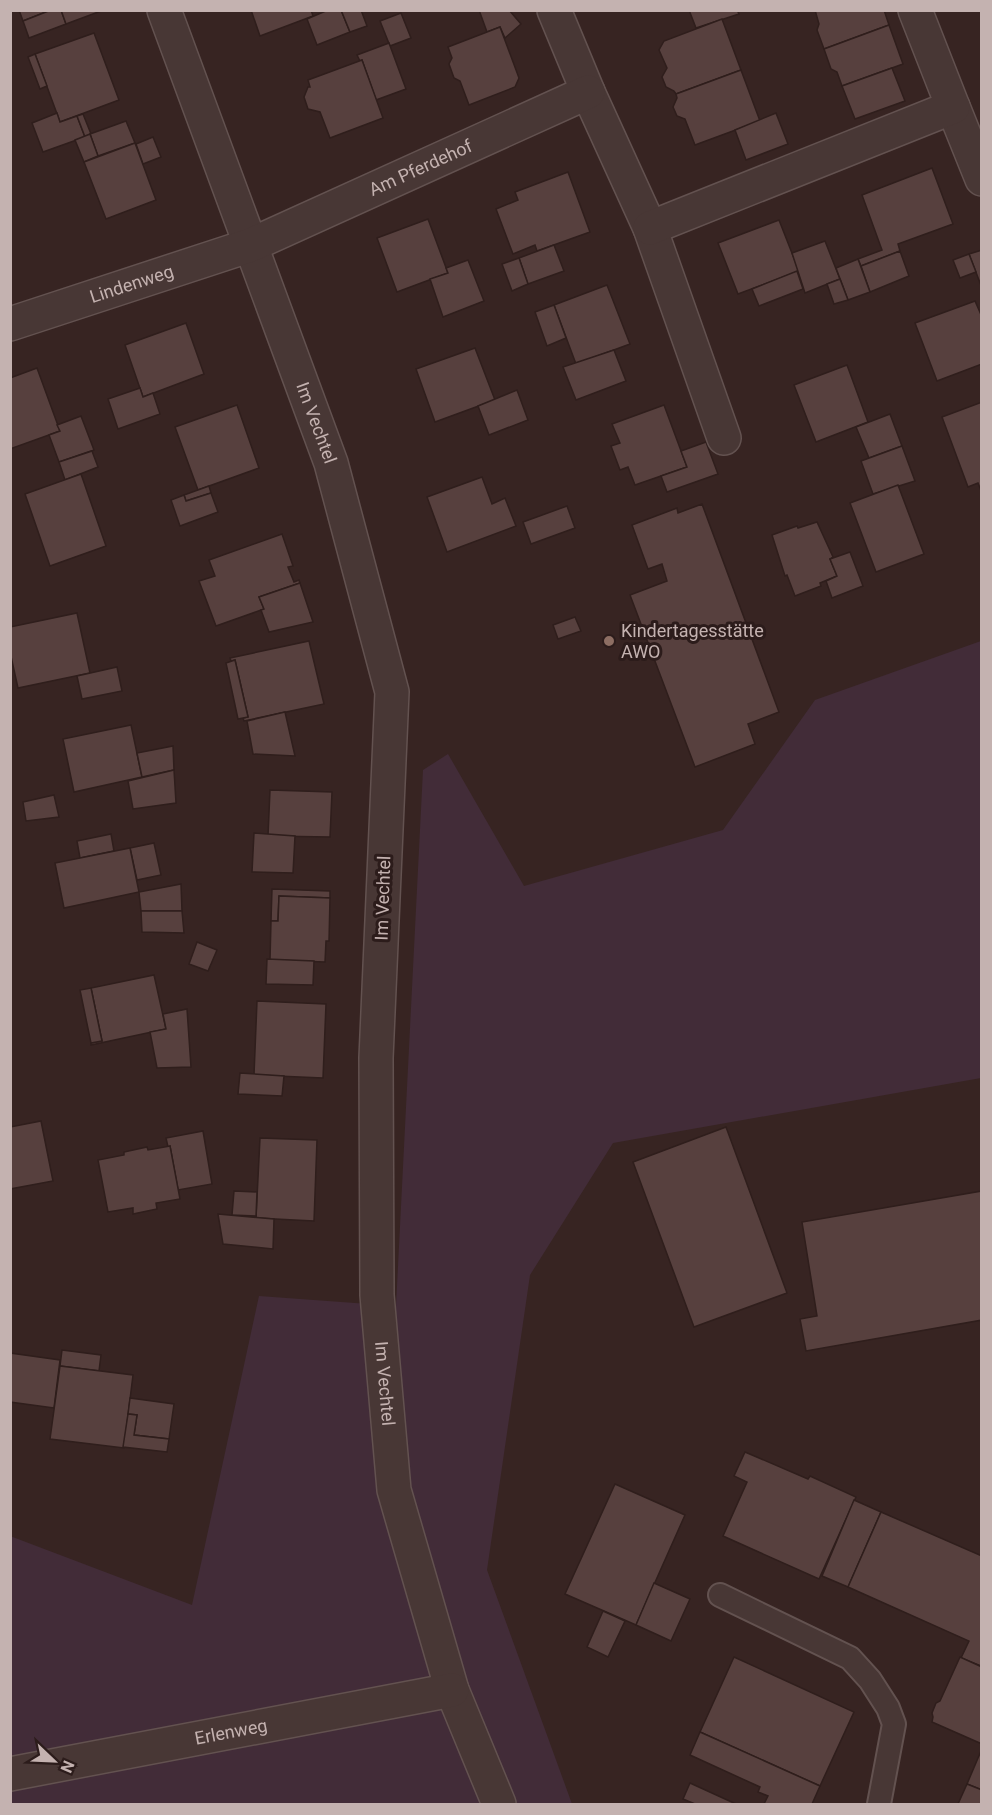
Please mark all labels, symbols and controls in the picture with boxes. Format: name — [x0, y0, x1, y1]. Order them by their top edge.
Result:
street label: Am Pferdehof — [366, 135, 476, 200]
street label: Lindenweg — [87, 260, 176, 307]
street label: Im Vechtel — [292, 379, 341, 466]
place label: Kindertagesstätte AWO — [621, 620, 764, 662]
marker: Kindertagesstätte AWO — [602, 634, 616, 648]
street label: Im Vechtel — [371, 855, 394, 941]
street label: Im Vechtel — [371, 1340, 399, 1427]
street label: Erlenweg — [193, 1714, 269, 1749]
north arrow — [24, 1731, 84, 1791]
text: N — [56, 1758, 78, 1776]

